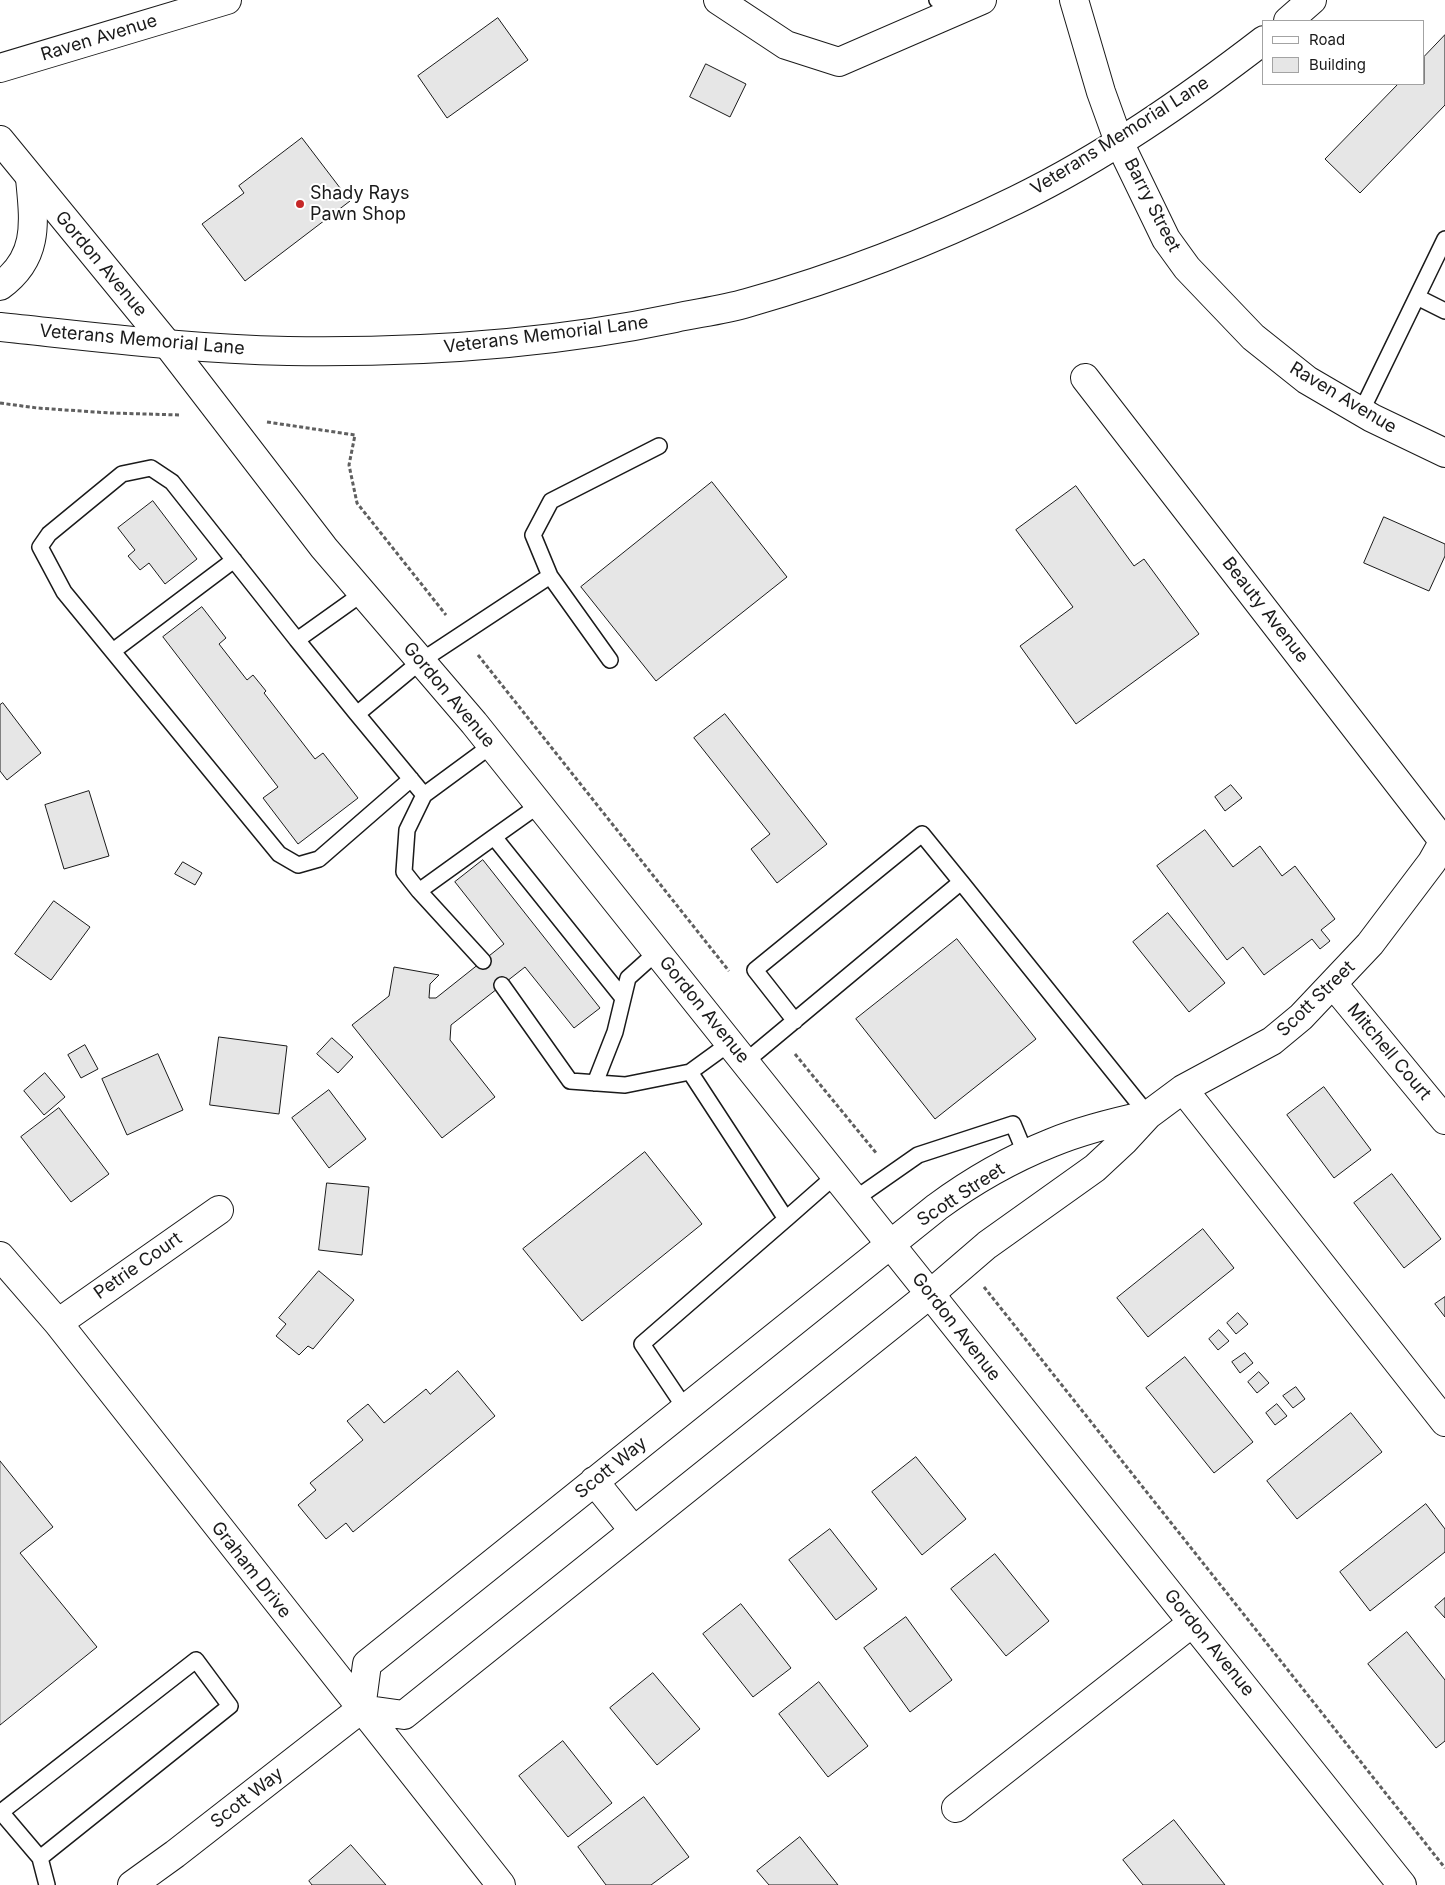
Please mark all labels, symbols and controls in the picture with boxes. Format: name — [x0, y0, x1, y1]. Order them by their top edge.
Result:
street label: Raven Avenue — [38, 10, 160, 66]
legend — [1262, 20, 1425, 85]
text: Road — [1309, 30, 1345, 49]
text: Building — [1309, 55, 1366, 74]
street label: Veterans Memorial Lane — [1027, 72, 1213, 200]
street label: Barry Street — [1119, 155, 1185, 255]
place label: Shady Rays Pawn Shop — [310, 183, 410, 225]
marker: Shady Rays Pawn Shop — [294, 198, 306, 210]
street label: Gordon Avenue — [50, 207, 152, 321]
street label: Veterans Memorial Lane — [442, 312, 650, 358]
street label: Veterans Memorial Lane — [38, 320, 246, 360]
street label: Raven Avenue — [1286, 358, 1400, 438]
street label: Beauty Avenue — [1217, 553, 1313, 667]
street label: Gordon Avenue — [398, 638, 500, 752]
street label: Gordon Avenue — [654, 952, 754, 1068]
street label: Scott Street — [1273, 957, 1359, 1041]
street label: Mitchell Court — [1342, 999, 1436, 1105]
street label: Scott Street — [913, 1159, 1009, 1231]
street label: Petrie Court — [90, 1228, 186, 1304]
street label: Gordon Avenue — [907, 1269, 1005, 1385]
street label: Scott Way — [571, 1433, 651, 1503]
street label: Graham Drive — [207, 1517, 295, 1623]
street label: Gordon Avenue — [1159, 1585, 1259, 1701]
street label: Scott Way — [207, 1763, 287, 1833]

